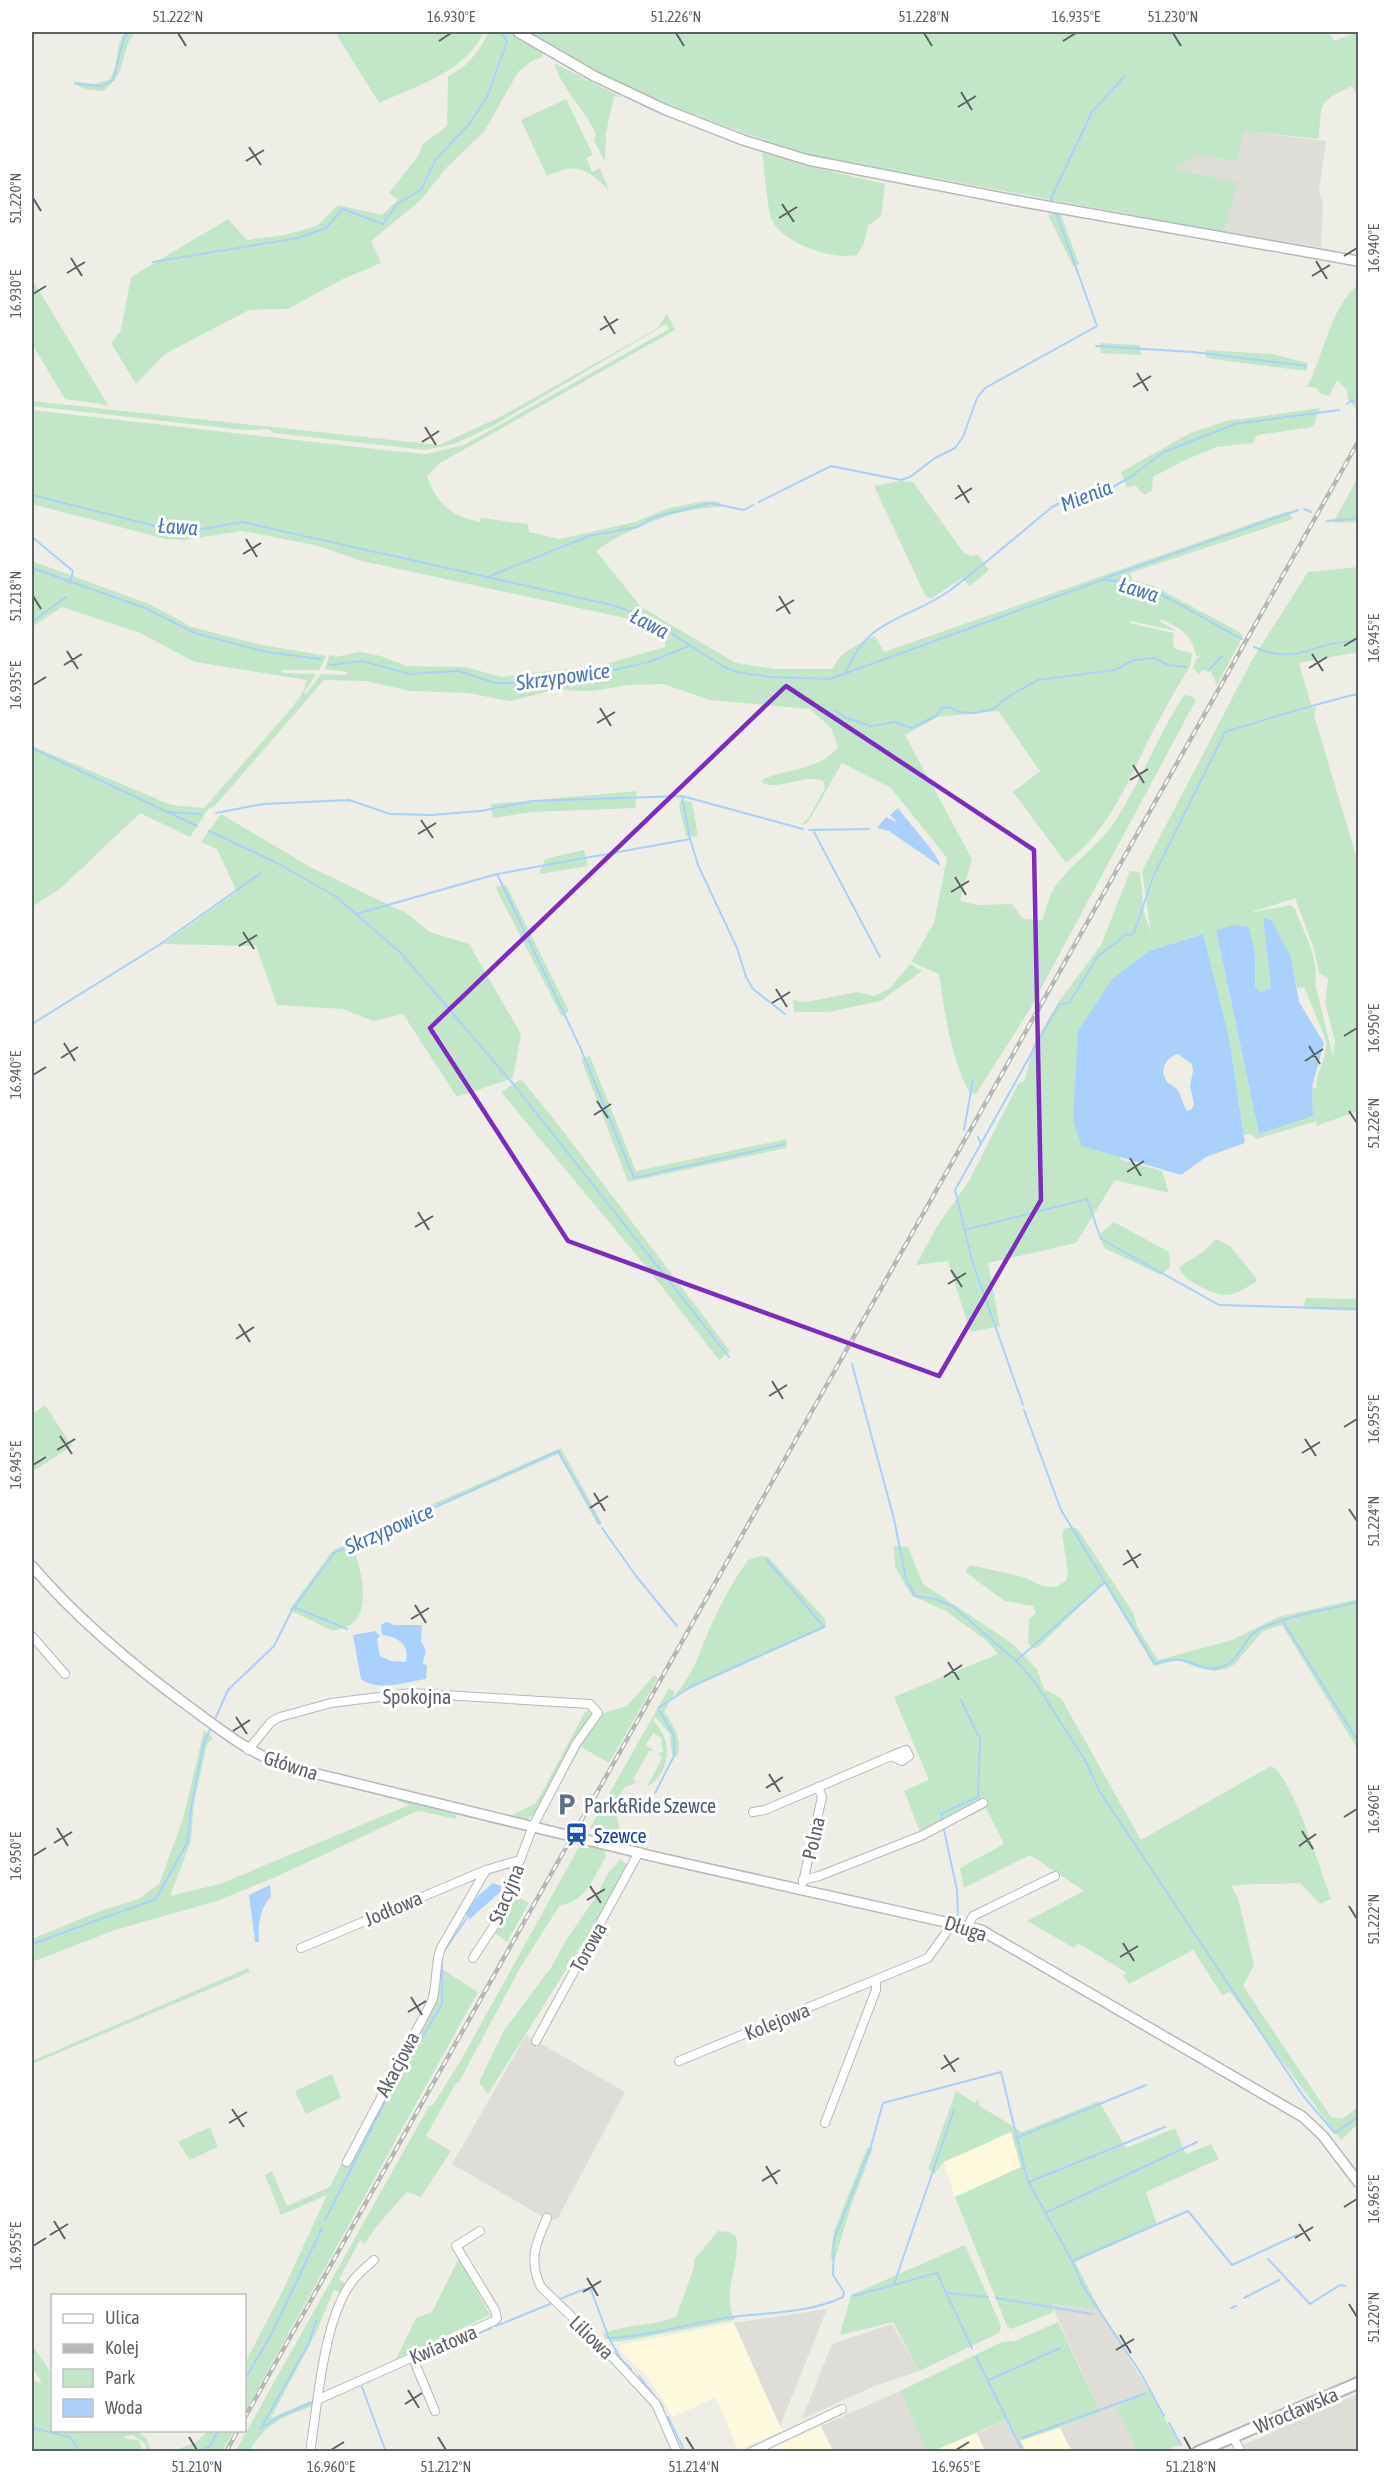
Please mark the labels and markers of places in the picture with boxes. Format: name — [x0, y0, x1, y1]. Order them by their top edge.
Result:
parking icon: Park&Ride Szewce — [553, 1792, 579, 1818]
place label: Park&Ride Szewce — [584, 1794, 716, 1817]
station icon: Szewce — [563, 1822, 589, 1848]
place label: Szewce — [594, 1824, 647, 1847]

